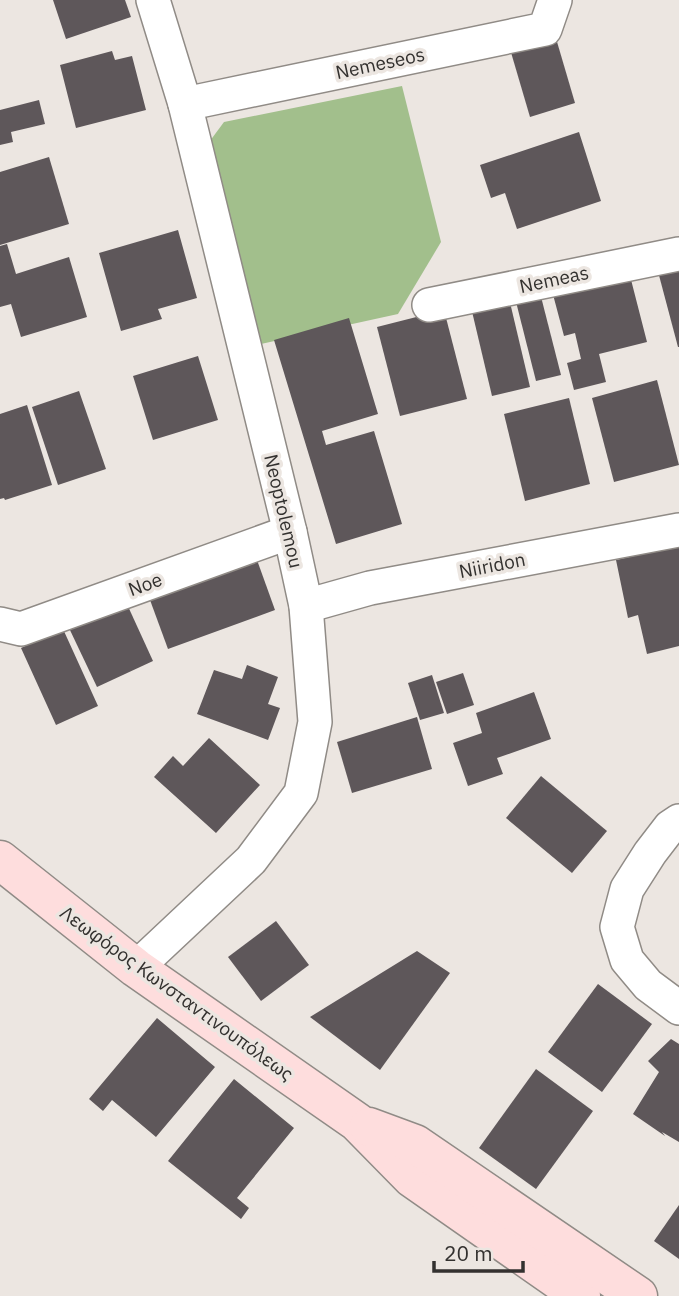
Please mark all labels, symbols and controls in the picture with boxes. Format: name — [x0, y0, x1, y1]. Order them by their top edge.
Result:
street label: Nemeseos — [333, 42, 427, 84]
street label: Nemeas — [517, 260, 591, 298]
street label: Neoptolemou — [259, 452, 309, 570]
street label: Niiridon — [457, 547, 527, 583]
street label: Noe — [125, 567, 165, 601]
street label: Λεωφόρος Κωνσταντινουπόλεως — [56, 900, 298, 1086]
scale bar — [434, 1230, 523, 1274]
text: 20 m — [444, 1239, 493, 1267]

